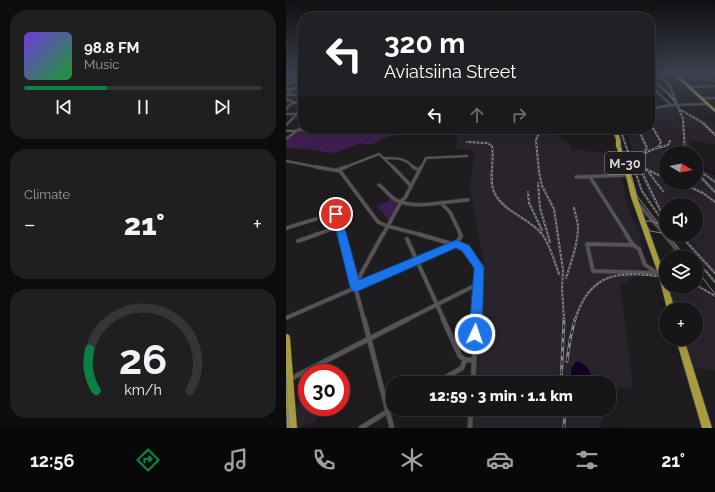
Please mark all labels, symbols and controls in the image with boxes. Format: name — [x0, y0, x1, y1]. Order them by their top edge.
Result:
text: 320 m — [384, 27, 465, 60]
icon: left — [318, 28, 370, 80]
text: 98.8 FM — [84, 39, 140, 57]
text: Music — [84, 57, 119, 72]
text: Aviatsiina Street — [384, 61, 516, 82]
icon: previous — [53, 96, 75, 118]
icon: pause — [132, 96, 154, 118]
icon: next — [211, 96, 233, 118]
icon: left — [424, 104, 446, 126]
icon: ahead — [466, 104, 488, 126]
icon: right — [508, 104, 530, 126]
north arrow — [659, 146, 703, 190]
map controls — [659, 146, 703, 346]
road number: М-30 — [605, 152, 645, 174]
text: Climate — [24, 187, 70, 202]
pin — [319, 197, 353, 231]
button: sound — [659, 198, 703, 242]
icon: arrive — [325, 203, 347, 225]
text: 21° — [124, 207, 165, 242]
text: − — [24, 211, 36, 237]
text: + — [253, 211, 262, 237]
button: layers — [659, 250, 703, 294]
button: + — [659, 302, 703, 346]
position arrow — [454, 313, 496, 355]
text: 26 — [119, 335, 167, 384]
speed limit sign: 30 — [298, 364, 350, 416]
text: km/h — [124, 382, 162, 398]
text: 12:59 · 3 min · 1.1 km — [429, 387, 573, 405]
icon: directions — [134, 446, 162, 474]
icon: music — [222, 446, 250, 474]
icon: phone — [310, 446, 338, 474]
icon: climate — [398, 446, 426, 474]
icon: car — [486, 446, 514, 474]
icon: filters — [573, 446, 601, 474]
text: 12:56 — [30, 450, 74, 471]
text: 21° — [661, 450, 685, 471]

